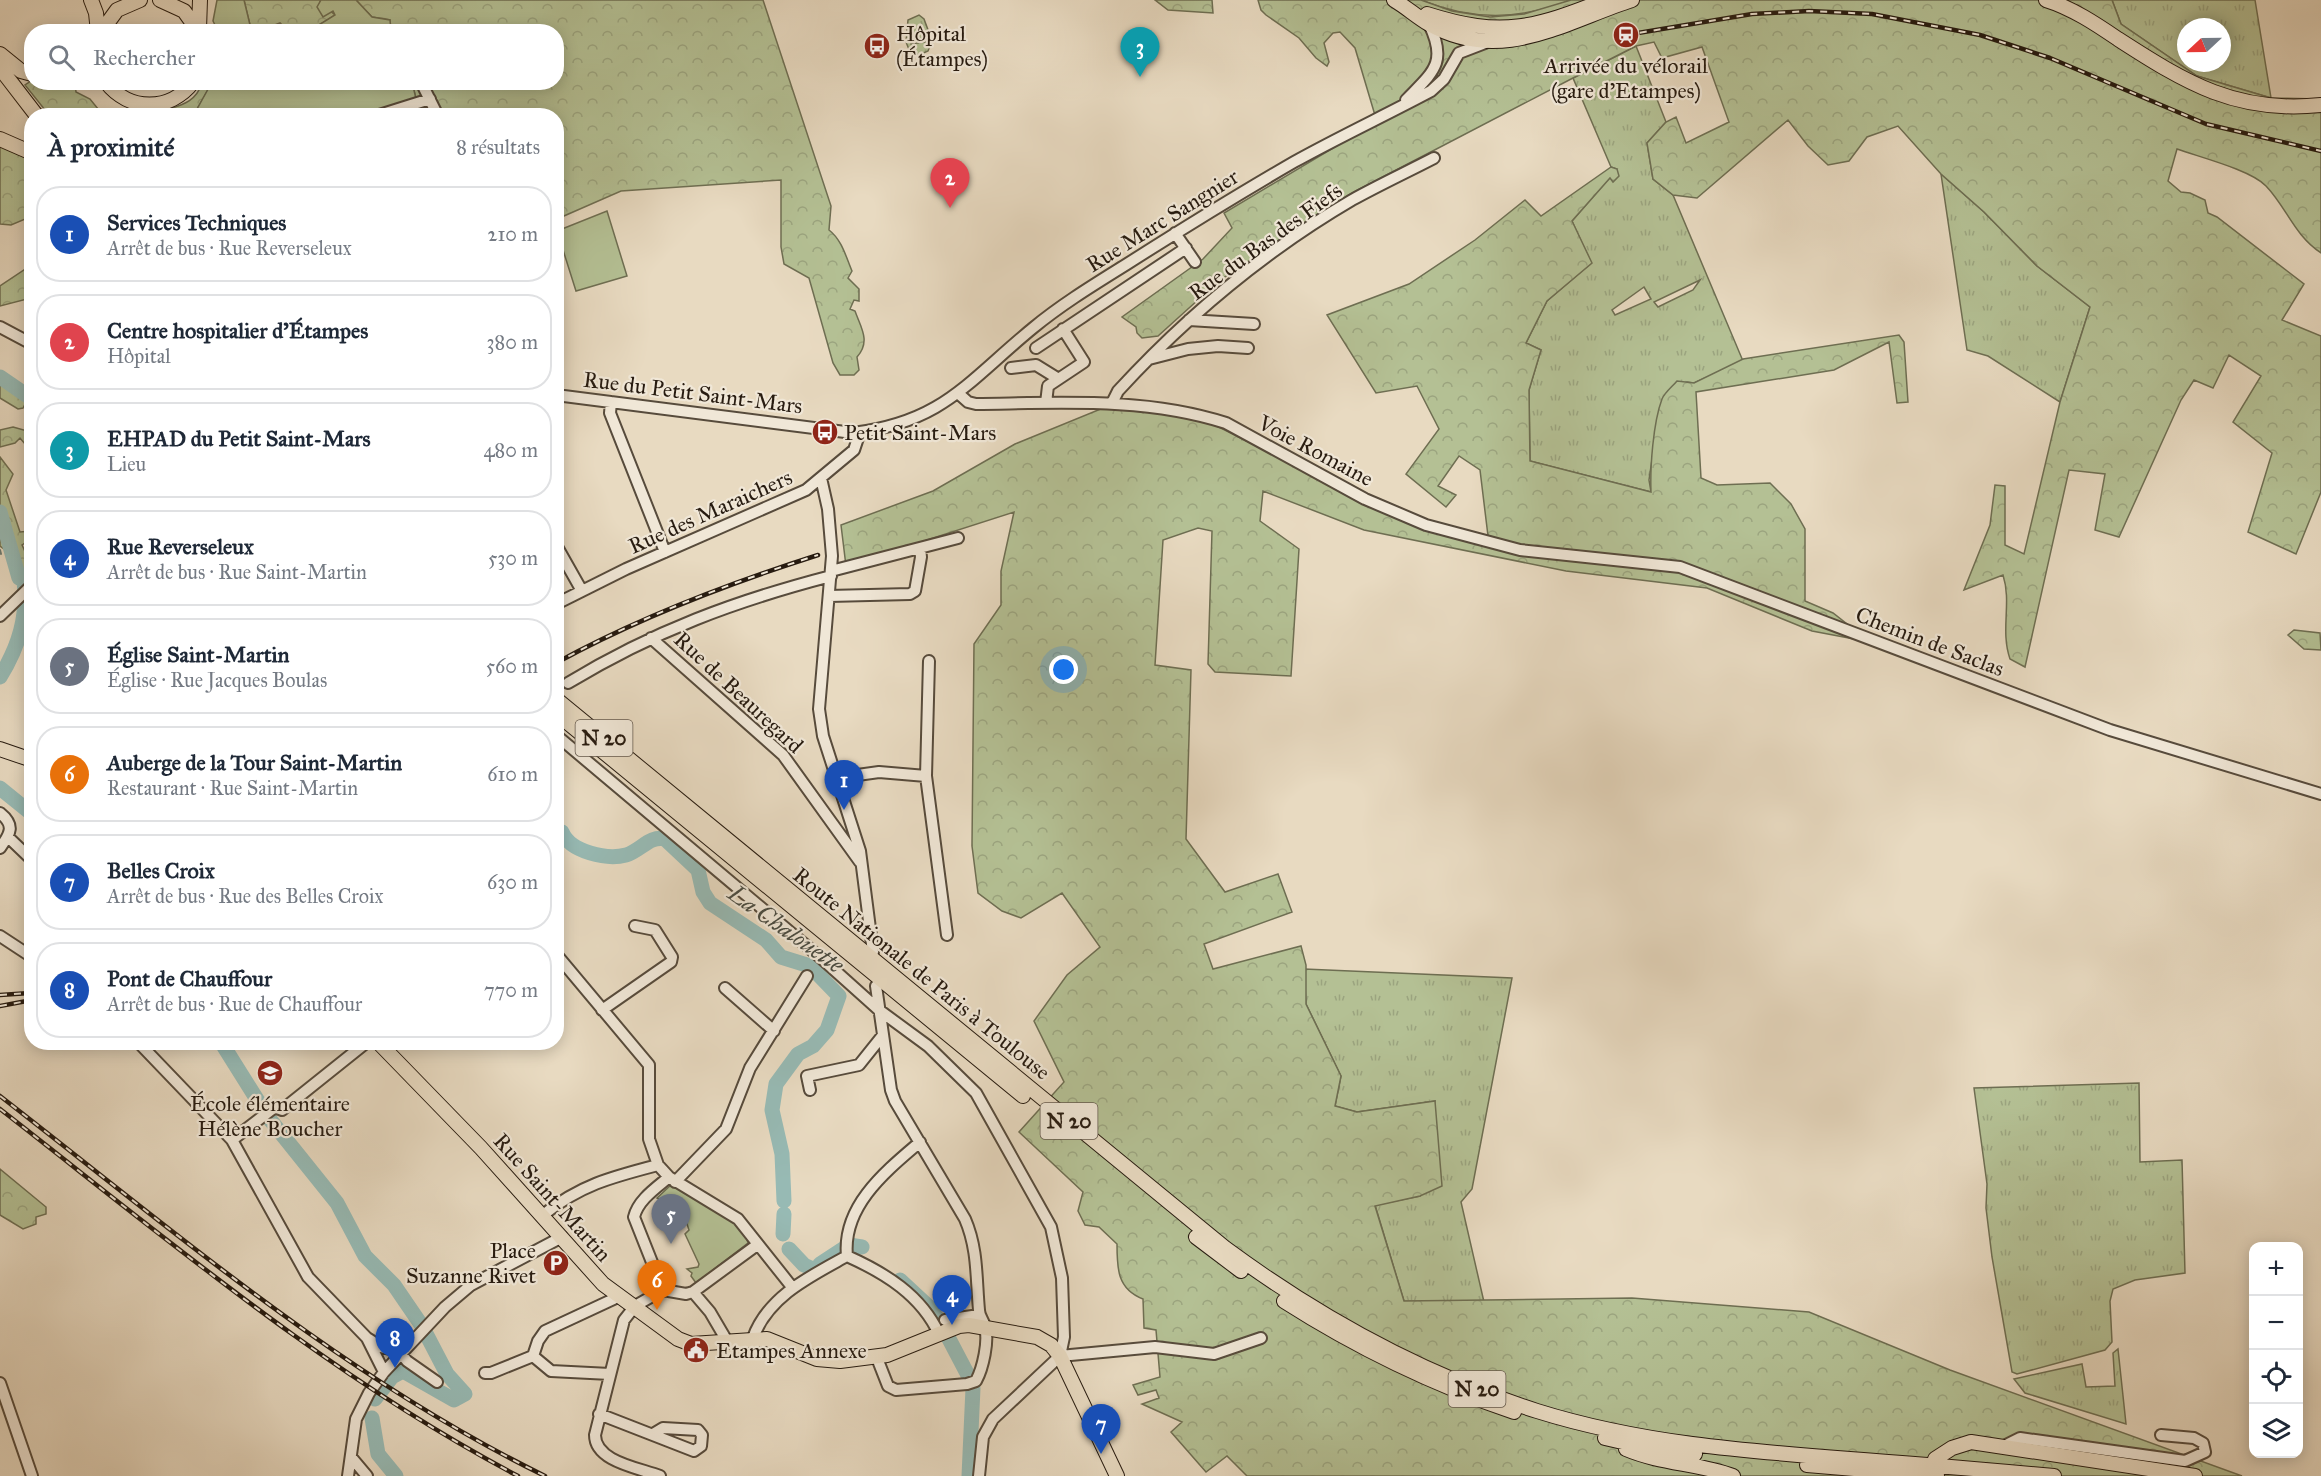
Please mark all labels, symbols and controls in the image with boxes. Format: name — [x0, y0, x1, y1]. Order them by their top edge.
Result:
north arrow — [2177, 18, 2231, 72]
place label: Hôpital (Étampes) — [896, 20, 988, 72]
station icon: Arrivée du vélorail (gare d'Etampes) — [1611, 20, 1641, 50]
search box — [24, 24, 564, 90]
pin: 3 — [1120, 28, 1160, 77]
bus stop icon: Hôpital (Étampes) — [862, 31, 892, 61]
icon: search — [45, 41, 78, 74]
text: Rechercher — [93, 44, 195, 71]
place label: Arrivée du vélorail (gare d'Etampes) — [1543, 52, 1708, 104]
text: À proximité — [48, 131, 174, 163]
text: 8 résultats — [456, 135, 540, 159]
pin: 2 — [930, 158, 970, 208]
street label: Rue Marc Sangnier — [1081, 162, 1244, 278]
street label: Rue du Bas des Fiefs — [1183, 177, 1347, 306]
text: Services Techniques — [107, 209, 286, 236]
text: 1 — [66, 222, 73, 246]
text: 210 m — [488, 222, 538, 246]
text: Arrêt de bus · Rue Reverseleux — [107, 236, 352, 260]
text: Centre hospitalier d'Étampes — [107, 317, 368, 344]
text: 2 — [65, 330, 74, 354]
text: 380 m — [487, 330, 538, 354]
text: Hôpital — [107, 344, 171, 368]
street label: Rue du Petit Saint-Mars — [582, 366, 804, 419]
street label: Voie Romaine — [1253, 408, 1378, 492]
bus stop icon: Petit Saint-Mars — [810, 417, 840, 447]
place label: Petit Saint-Mars — [844, 419, 996, 446]
text: EHPAD du Petit Saint-Mars — [107, 425, 371, 452]
text: 3 — [66, 438, 74, 462]
text: 480 m — [483, 438, 538, 462]
text: Lieu — [107, 452, 146, 476]
street label: Rue des Maraichers — [624, 463, 796, 560]
text: Rue Reverseleux — [107, 533, 254, 560]
text: 4 — [64, 546, 75, 570]
text: 530 m — [488, 546, 538, 570]
text: Arrêt de bus · Rue Saint-Martin — [107, 560, 367, 584]
street label: Chemin de Saclas — [1852, 601, 2008, 682]
street label: Rue de Beauregard — [669, 626, 809, 759]
text: Église Saint-Martin — [107, 641, 290, 668]
text: 5 — [65, 654, 74, 678]
text: 560 m — [486, 654, 538, 678]
your location — [1049, 655, 1078, 684]
text: Église · Rue Jacques Boulas — [107, 668, 327, 692]
road number: N 20 — [576, 720, 632, 756]
text: Auberge de la Tour Saint-Martin — [107, 749, 402, 776]
pin: 1 — [824, 760, 864, 810]
text: 6 — [64, 762, 75, 786]
text: 610 m — [487, 762, 538, 786]
text: Restaurant · Rue Saint-Martin — [107, 776, 358, 800]
text: Belles Croix — [107, 857, 215, 884]
street label: Route Nationale de Paris à Toulouse — [788, 861, 1056, 1086]
text: 7 — [64, 870, 75, 894]
text: 630 m — [487, 870, 538, 894]
water label: La Chalouette — [722, 878, 850, 980]
text: Arrêt de bus · Rue des Belles Croix — [107, 884, 383, 908]
text: Pont de Chauffour — [107, 965, 272, 992]
text: 8 — [64, 978, 75, 1002]
text: 770 m — [484, 978, 538, 1002]
text: Arrêt de bus · Rue de Chauffour — [107, 992, 362, 1016]
school or university icon: École élémentaire Hélène Boucher — [255, 1058, 285, 1088]
place label: École élémentaire Hélène Boucher — [190, 1090, 350, 1142]
road number: N 20 — [1040, 1103, 1098, 1139]
street label: Rue Saint-Martin — [488, 1128, 617, 1267]
pin: 5 — [652, 1194, 690, 1244]
place label: Place Suzanne Rivet — [406, 1237, 536, 1289]
map controls — [2249, 1242, 2303, 1458]
button: + — [2249, 1242, 2303, 1296]
parking icon: Place Suzanne Rivet — [541, 1248, 571, 1278]
pin: 6 — [638, 1260, 676, 1310]
pin: 4 — [932, 1276, 972, 1325]
button: − — [2249, 1296, 2303, 1350]
pin: 8 — [376, 1318, 414, 1368]
public building icon: Etampes Annexe — [681, 1335, 711, 1365]
place label: Etampes Annexe — [716, 1337, 867, 1364]
button: locate — [2249, 1350, 2303, 1404]
road number: N 20 — [1448, 1371, 1506, 1407]
pin: 7 — [1082, 1404, 1120, 1454]
button: layers — [2249, 1404, 2303, 1458]

